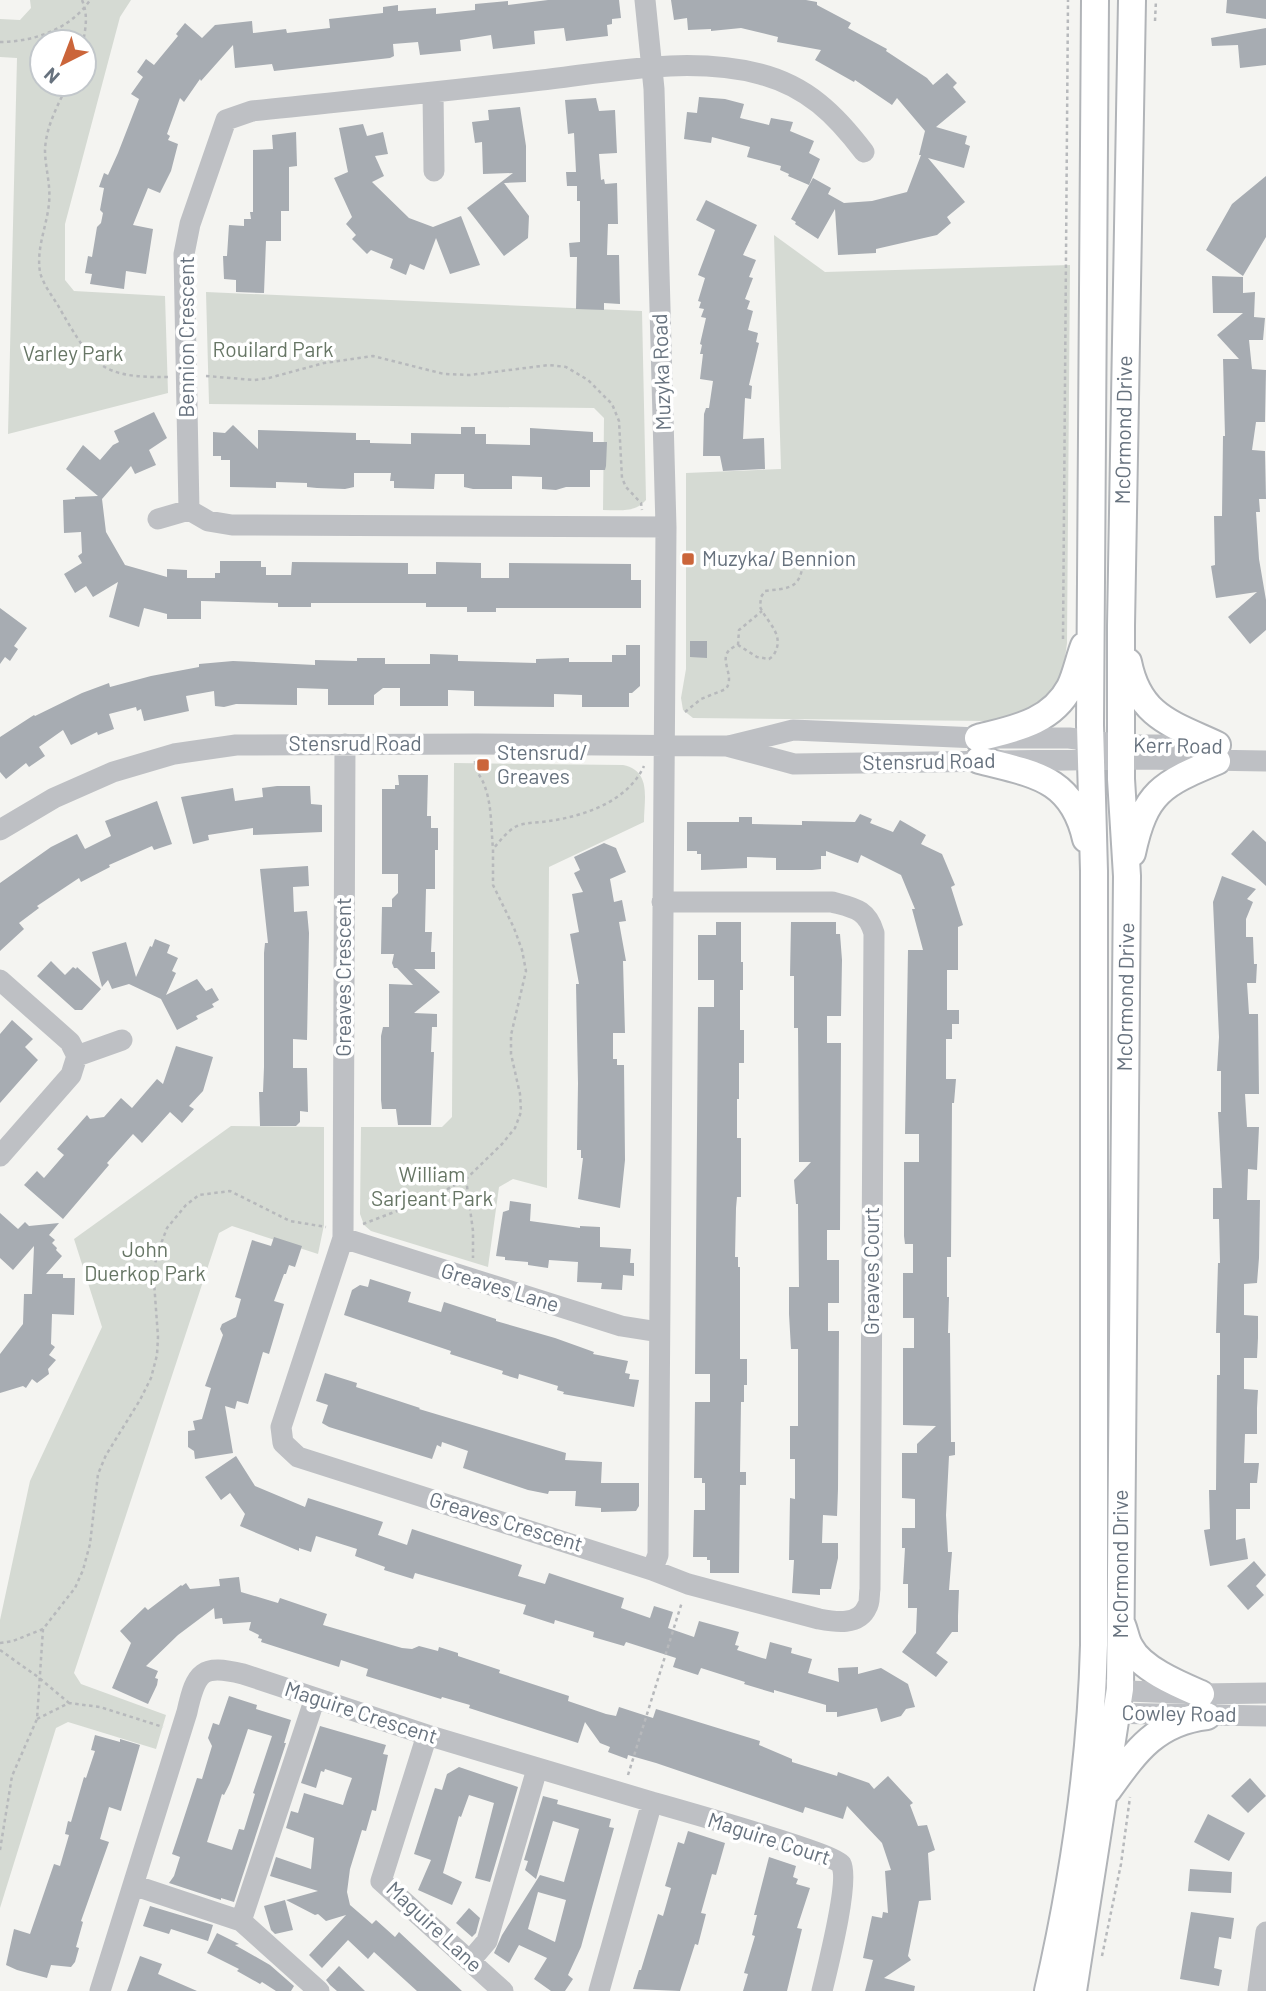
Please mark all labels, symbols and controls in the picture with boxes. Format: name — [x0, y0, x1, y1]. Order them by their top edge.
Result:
north arrow — [28, 28, 98, 98]
text: N — [39, 63, 64, 89]
street label: Bennion Crescent — [173, 256, 198, 418]
street label: Muzyka Road — [646, 313, 675, 431]
park label: Rouilard Park — [213, 336, 333, 361]
park label: Varley Park — [23, 340, 123, 365]
street label: McOrmond Drive — [1109, 355, 1136, 505]
place label: Muzyka/ Bennion — [702, 545, 856, 570]
marker: Muzyka/ Bennion — [680, 551, 696, 567]
street label: Stensrud Road — [288, 730, 422, 755]
street label: Kerr Road — [1133, 731, 1223, 758]
place label: Stensrud/ Greaves — [497, 739, 588, 788]
street label: Stensrud Road — [862, 747, 996, 774]
marker: Stensrud/ Greaves — [475, 757, 491, 773]
street label: Greaves Crescent — [330, 897, 355, 1057]
street label: McOrmond Drive — [1111, 922, 1138, 1072]
park label: William Sarjeant Park — [371, 1161, 493, 1210]
street label: Greaves Court — [858, 1207, 883, 1335]
park label: John Duerkop Park — [84, 1236, 206, 1285]
street label: Greaves Lane — [438, 1257, 562, 1316]
street label: Greaves Crescent — [427, 1485, 586, 1556]
street label: McOrmond Drive — [1107, 1490, 1132, 1638]
street label: Maguire Crescent — [282, 1675, 441, 1748]
street label: Cowley Road — [1121, 1699, 1237, 1726]
street label: Maguire Court — [705, 1806, 834, 1869]
street label: Maguire Lane — [382, 1875, 488, 1976]

